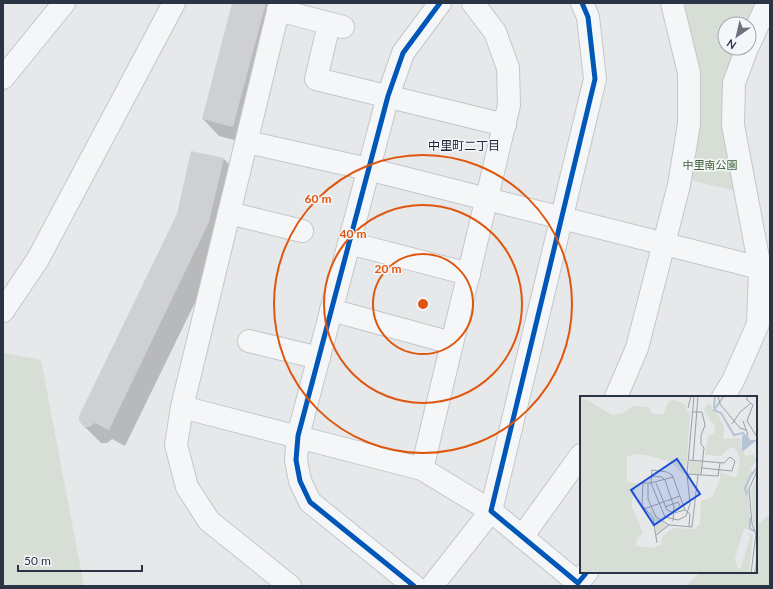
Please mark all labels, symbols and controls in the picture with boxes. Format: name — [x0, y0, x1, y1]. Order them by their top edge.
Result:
north arrow — [717, 16, 757, 56]
text: N — [724, 37, 738, 52]
district label: 中里町二丁目 — [428, 138, 500, 153]
park label: 中里南公園 — [683, 158, 738, 171]
text: 60 m — [305, 191, 331, 206]
text: 40 m — [340, 226, 366, 241]
text: 20 m — [375, 261, 401, 276]
centre of rings — [416, 297, 430, 311]
inset map — [580, 396, 757, 573]
scale bar — [18, 547, 142, 573]
text: 50 m — [24, 553, 51, 568]

